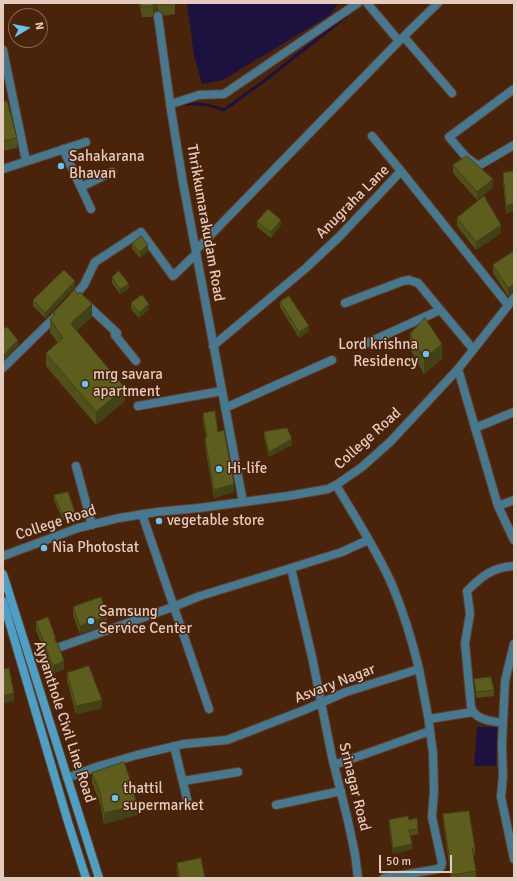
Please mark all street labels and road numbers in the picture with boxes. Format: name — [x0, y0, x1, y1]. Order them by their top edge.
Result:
street label: Thrikkumarakudam Road — [182, 143, 228, 303]
street label: Anugraha Lane — [313, 162, 393, 242]
street label: College Road — [331, 404, 405, 474]
street label: College Road — [13, 502, 99, 544]
street label: Ayyanthole Civil Line Road — [29, 639, 99, 805]
street label: Asvary Nagar — [292, 660, 378, 708]
street label: Srinagar Road — [334, 741, 374, 833]

